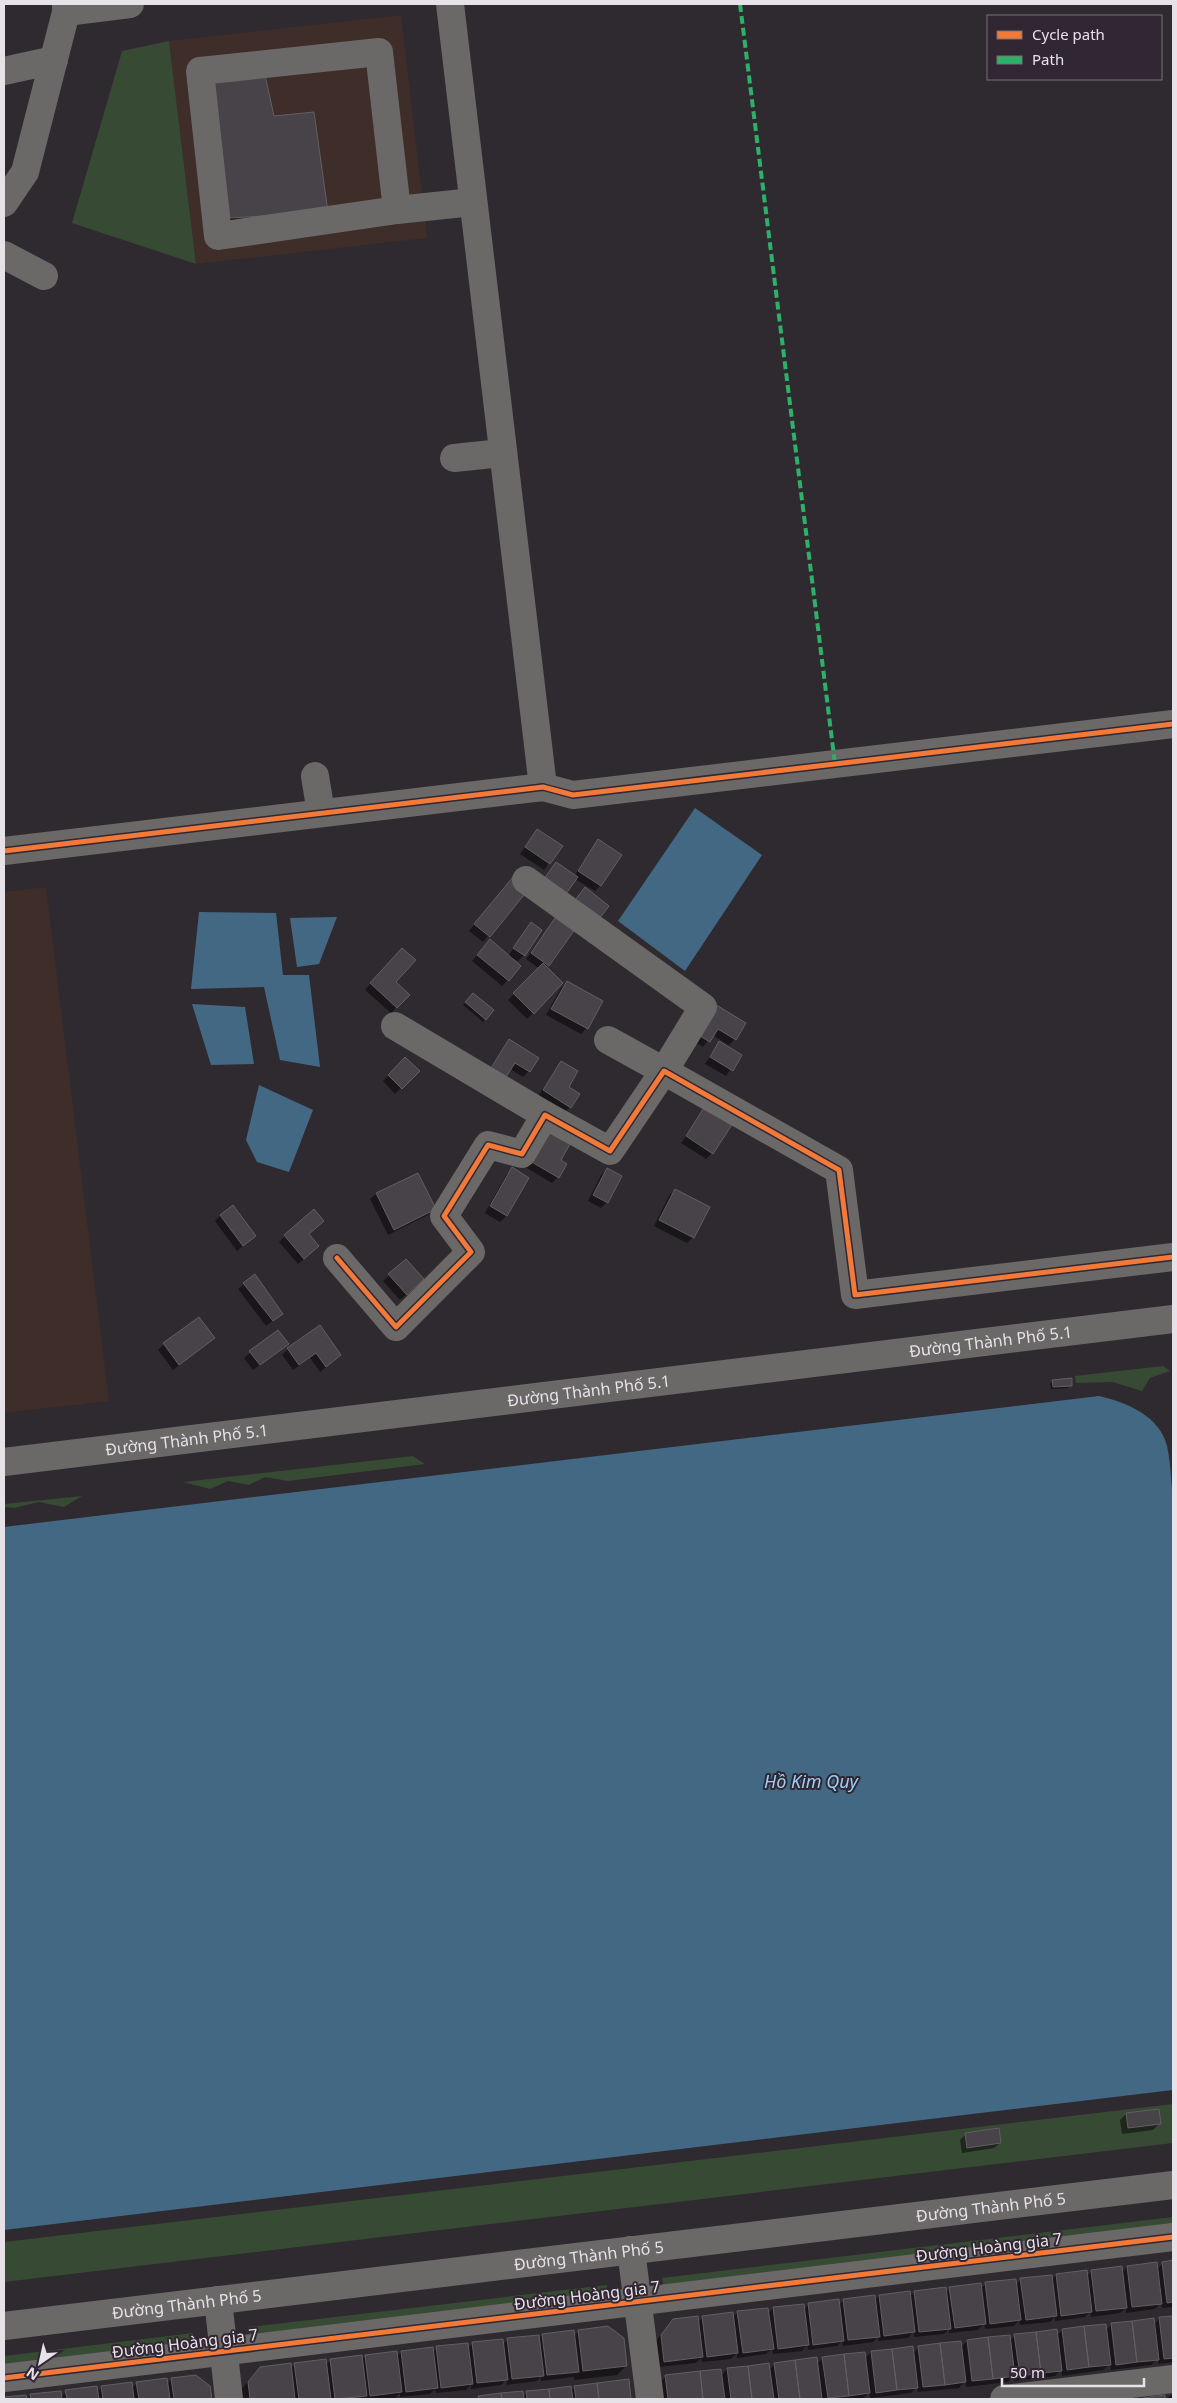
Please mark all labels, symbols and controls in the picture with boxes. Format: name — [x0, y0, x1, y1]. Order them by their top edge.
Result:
legend — [987, 15, 1162, 80]
text: Cycle path — [1032, 24, 1105, 44]
text: Path — [1032, 49, 1064, 69]
street label: Đường Thành Phố 5.1 — [908, 1320, 1073, 1362]
street label: Đường Thành Phố 5.1 — [506, 1370, 671, 1411]
street label: Đường Thành Phố 5.1 — [104, 1419, 269, 1461]
water label: Hồ Kim Quy — [764, 1769, 860, 1793]
street label: Đường Thành Phố 5 — [915, 2187, 1067, 2227]
street label: Đường Hoàng gia 7 — [915, 2227, 1063, 2267]
street label: Đường Thành Phố 5 — [513, 2236, 665, 2275]
street label: Đường Hoàng gia 7 — [513, 2275, 661, 2315]
street label: Đường Thành Phố 5 — [111, 2284, 263, 2324]
street label: Đường Hoàng gia 7 — [111, 2323, 259, 2363]
north arrow — [15, 2338, 65, 2388]
scale bar — [1002, 2356, 1144, 2388]
text: 50 m — [1010, 2362, 1045, 2382]
text: N — [22, 2363, 42, 2385]

